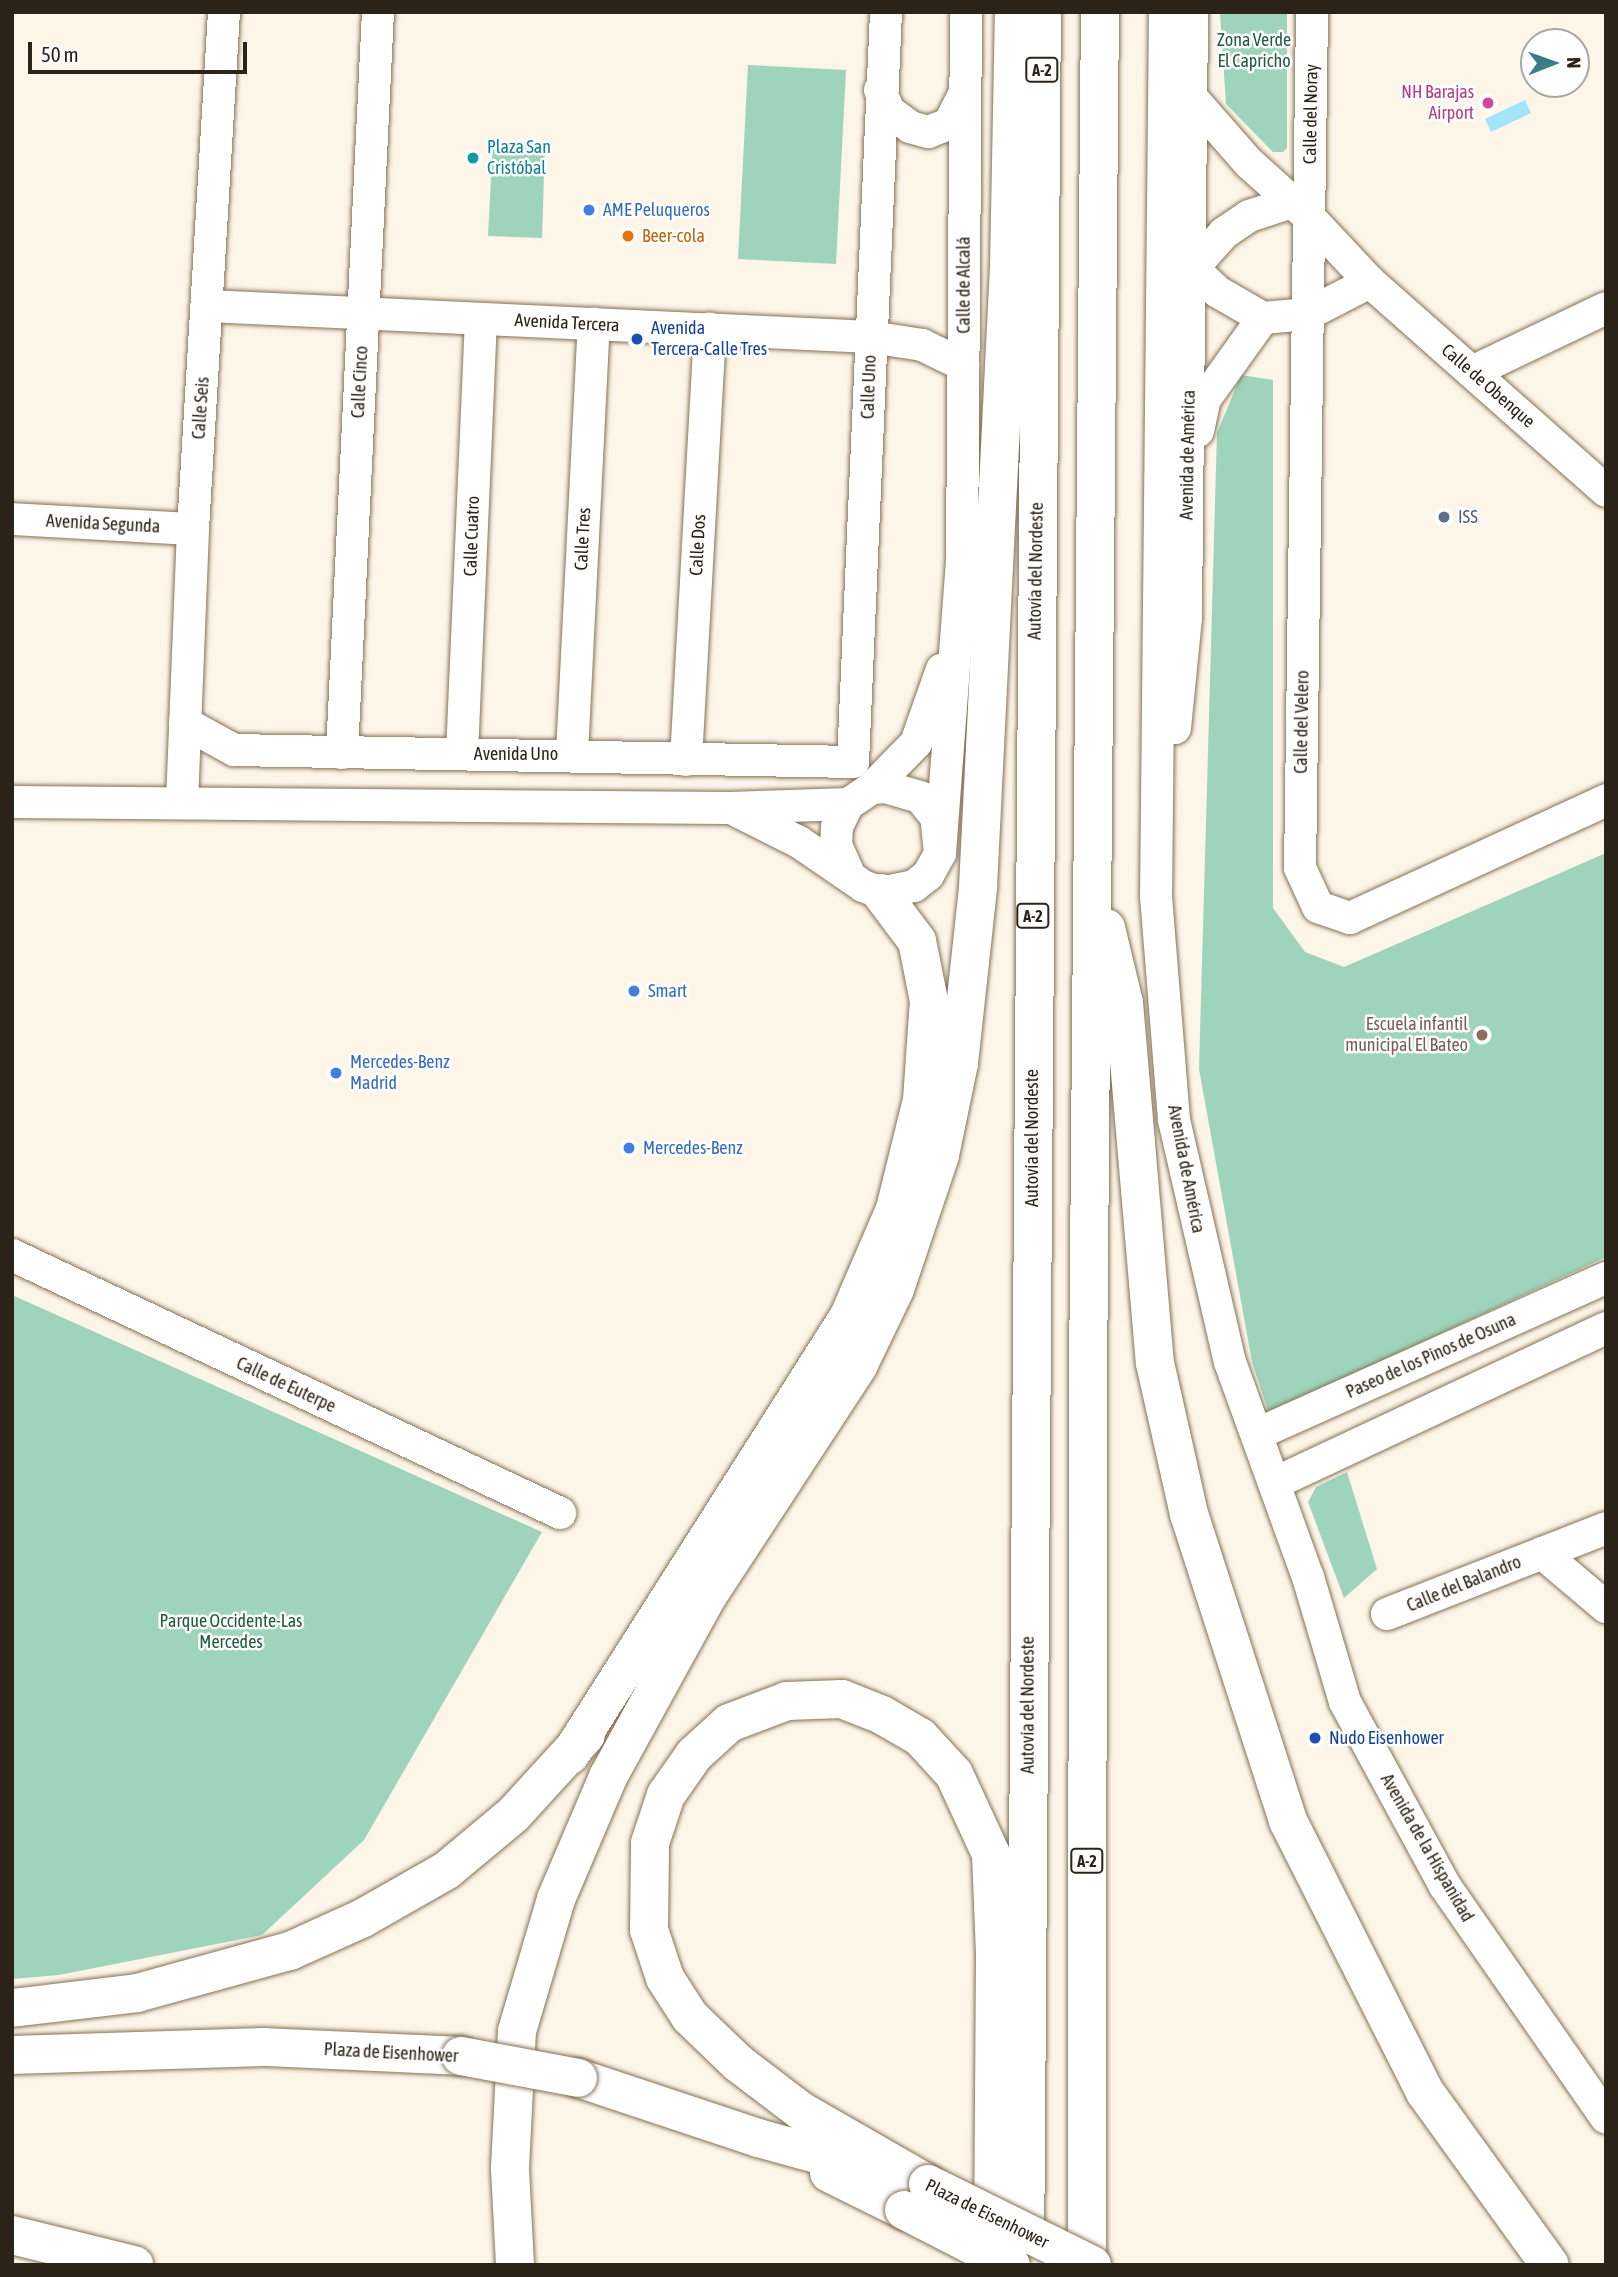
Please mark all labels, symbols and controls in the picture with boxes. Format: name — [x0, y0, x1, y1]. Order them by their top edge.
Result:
scale bar — [32, 28, 250, 72]
north arrow — [1520, 28, 1590, 98]
park label: Zona Verde El Capricho — [1217, 30, 1291, 72]
text: 50 m — [41, 42, 79, 66]
text: N — [1563, 57, 1585, 68]
road number: A-2 — [1024, 58, 1060, 82]
street label: Calle del Noray — [1299, 64, 1323, 164]
place label: NH Barajas Airport — [1401, 82, 1474, 124]
marker: NH Barajas Airport — [1480, 95, 1496, 111]
place label: Plaza San Cristóbal — [487, 137, 551, 180]
marker: Plaza San Cristóbal — [465, 150, 481, 166]
place label: AME Peluqueros — [603, 199, 710, 221]
marker: AME Peluqueros — [581, 202, 597, 218]
place label: Beer-cola — [642, 225, 705, 247]
marker: Beer-cola — [620, 228, 636, 244]
street label: Calle de Alcalá — [953, 236, 975, 334]
street label: Avenida Tercera — [514, 309, 620, 337]
place label: Avenida Tercera-Calle Tres — [651, 318, 767, 360]
marker: Avenida Tercera-Calle Tres — [629, 331, 645, 347]
street label: Calle de Obenque — [1437, 339, 1539, 433]
street label: Calle Cinco — [347, 345, 373, 419]
street label: Calle Uno — [857, 355, 881, 419]
street label: Calle Seis — [188, 376, 214, 440]
street label: Avenida de América — [1176, 390, 1200, 520]
street label: Calle Cuatro — [460, 495, 484, 577]
street label: Autovía del Nordeste — [1024, 502, 1048, 640]
place label: ISS — [1458, 506, 1478, 528]
street label: Calle Tres — [571, 507, 595, 571]
marker: ISS — [1436, 509, 1452, 525]
street label: Avenida Segunda — [45, 510, 161, 538]
street label: Calle Dos — [686, 514, 710, 576]
street label: Calle del Velero — [1290, 670, 1314, 774]
street label: Avenida Uno — [474, 743, 558, 765]
road number: A-2 — [1016, 904, 1050, 928]
place label: Smart — [648, 980, 687, 1002]
marker: Smart — [626, 983, 642, 999]
place label: Escuela infantil municipal El Bateo — [1345, 1014, 1468, 1056]
marker: Escuela infantil municipal El Bateo — [1474, 1027, 1490, 1043]
place label: Mercedes-Benz Madrid — [350, 1052, 450, 1094]
marker: Mercedes-Benz Madrid — [328, 1065, 344, 1081]
street label: Autovía del Nordeste — [1021, 1069, 1043, 1207]
street label: Avenida de América — [1163, 1103, 1209, 1235]
place label: Mercedes-Benz — [643, 1137, 743, 1159]
marker: Mercedes-Benz — [621, 1140, 637, 1156]
street label: Paseo de los Pinos de Osuna — [1343, 1309, 1519, 1403]
street label: Calle de Euterpe — [233, 1353, 339, 1417]
street label: Calle del Balandro — [1404, 1551, 1524, 1617]
park label: Parque Occidente-Las Mercedes — [160, 1611, 302, 1654]
street label: Autovía del Nordeste — [1017, 1636, 1039, 1774]
place label: Nudo Eisenhower — [1329, 1727, 1444, 1749]
marker: Nudo Eisenhower — [1307, 1730, 1323, 1746]
street label: Avenida de la Hispanidad — [1376, 1770, 1478, 1926]
road number: A-2 — [1070, 1848, 1104, 1873]
street label: Plaza de Eisenhower — [323, 2039, 459, 2067]
street label: Plaza de Eisenhower — [922, 2175, 1052, 2253]

